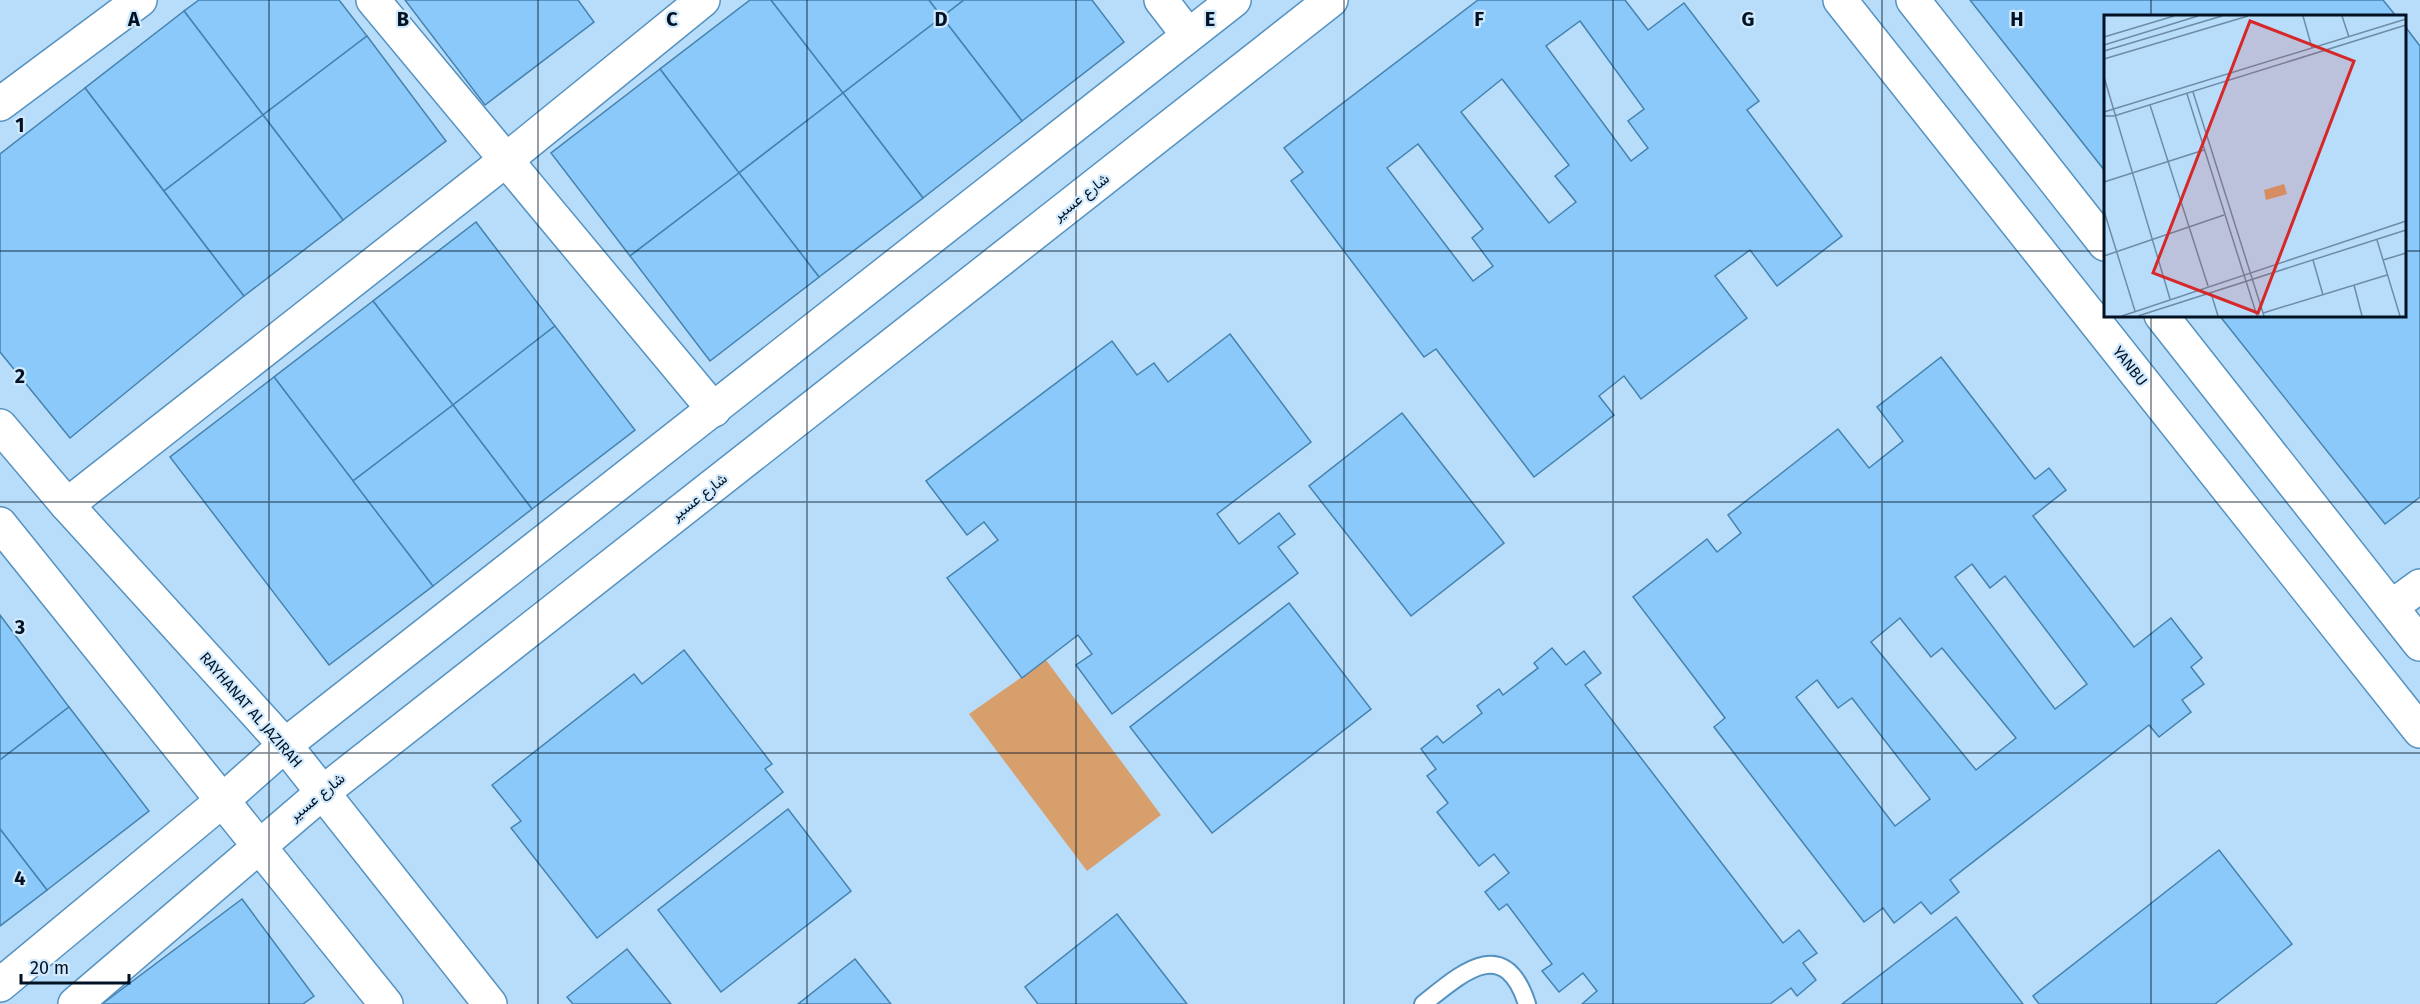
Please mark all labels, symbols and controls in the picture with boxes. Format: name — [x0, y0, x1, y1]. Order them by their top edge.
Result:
text: A — [127, 7, 141, 31]
text: B — [397, 7, 409, 31]
text: C — [666, 7, 678, 31]
text: D — [934, 7, 948, 31]
text: E — [1205, 7, 1215, 31]
text: F — [1474, 7, 1484, 31]
text: G — [1742, 7, 1754, 31]
text: H — [2010, 7, 2024, 31]
inset map — [2104, 15, 2405, 316]
text: 1 — [15, 113, 25, 137]
street label: شارع عسير — [1049, 169, 1114, 227]
street label: YANBU — [2109, 343, 2151, 389]
text: 2 — [15, 364, 25, 388]
street label: شارع عسير — [667, 469, 732, 527]
text: 3 — [14, 615, 25, 639]
street label: RAYHANAT AL JAZIRAH — [196, 649, 306, 771]
street label: شارع عسير — [285, 769, 350, 827]
text: 4 — [14, 866, 26, 890]
scale bar — [21, 947, 129, 985]
text: 20 m — [30, 957, 69, 979]

